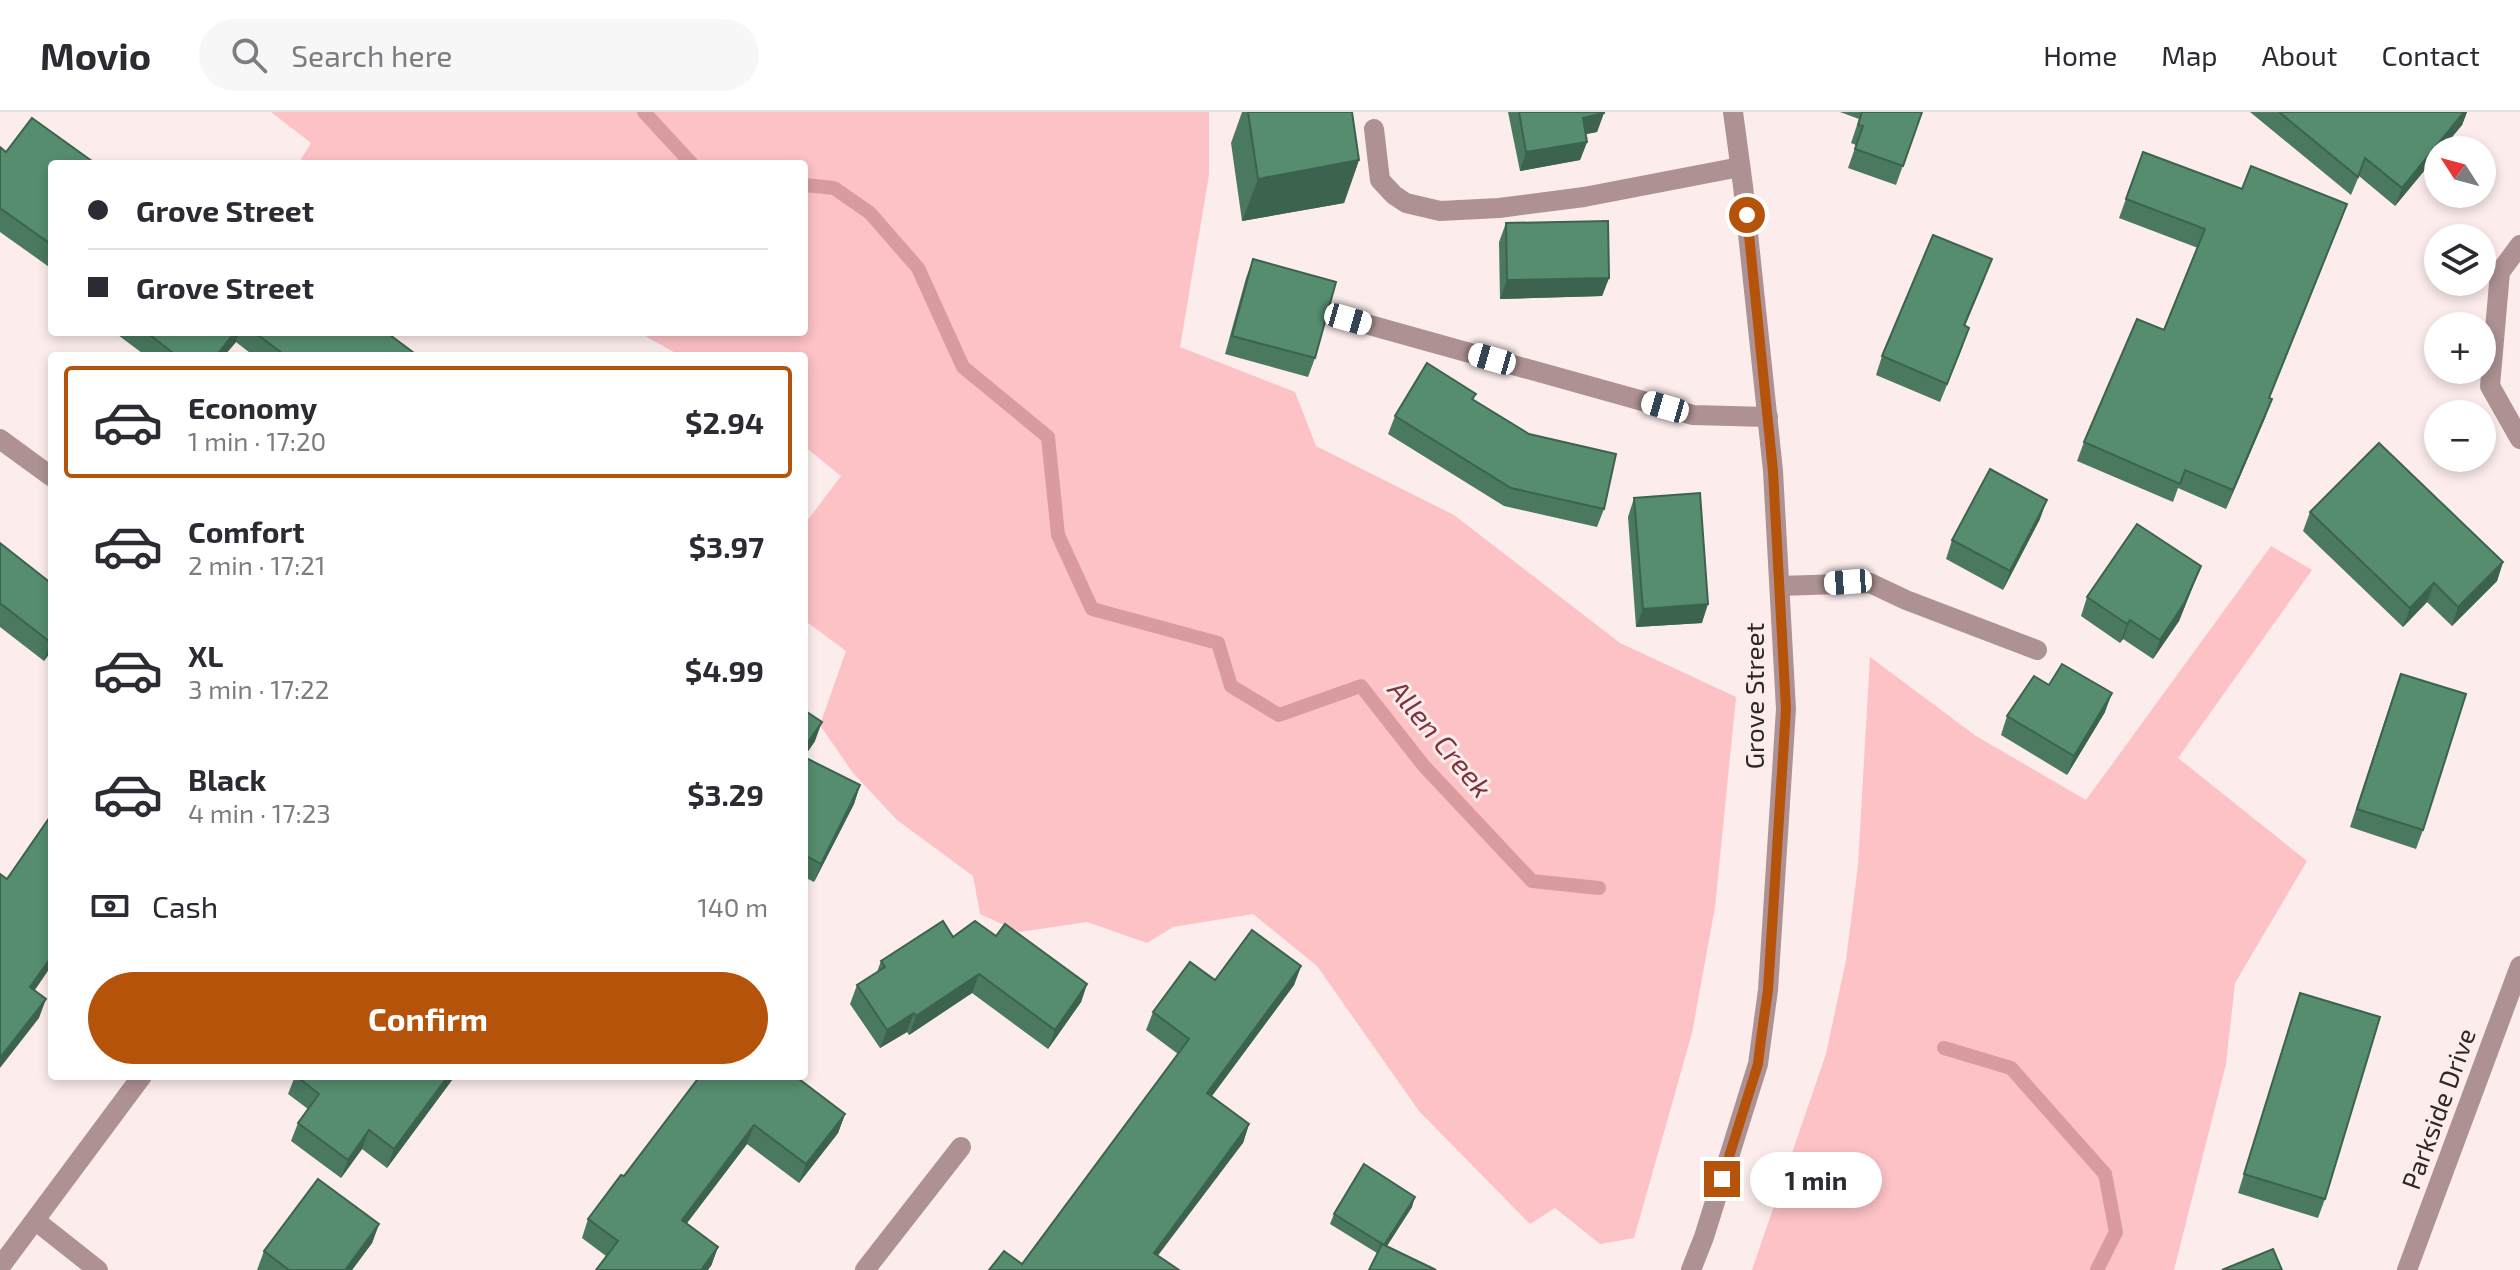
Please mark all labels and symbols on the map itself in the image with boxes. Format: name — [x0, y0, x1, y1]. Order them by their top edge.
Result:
north arrow — [2424, 136, 2496, 208]
route start — [1729, 197, 1765, 233]
car — [1322, 301, 1374, 337]
car — [1466, 341, 1518, 377]
car — [1639, 389, 1691, 425]
car — [1823, 568, 1873, 596]
street label: Grove Street — [1738, 623, 1769, 769]
water label: Allen Creek — [1381, 672, 1500, 804]
street label: Parkside Drive — [2394, 1024, 2481, 1193]
callout: 1 min — [1750, 1151, 1882, 1207]
route end — [1704, 1161, 1740, 1197]

